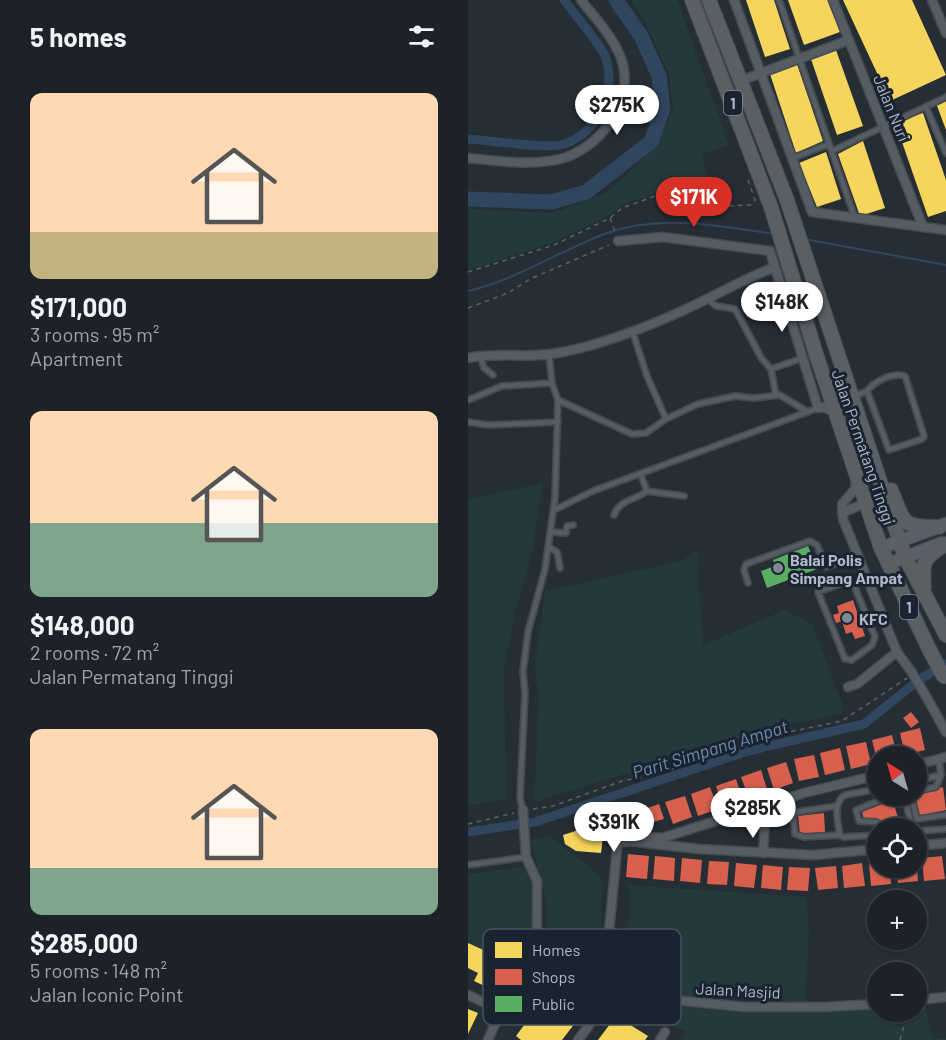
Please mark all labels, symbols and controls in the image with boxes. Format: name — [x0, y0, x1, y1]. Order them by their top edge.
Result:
icon: filters — [405, 20, 438, 53]
text: 5 homes — [30, 21, 127, 52]
street label: Jalan Nuri — [870, 72, 914, 144]
pin: $275K — [575, 85, 659, 136]
road number: 1 — [724, 91, 742, 115]
text: $275K — [589, 92, 645, 116]
icon: home — [180, 132, 288, 240]
pin: $171K — [652, 177, 736, 228]
text: $171K — [670, 184, 718, 208]
pin: $148K — [740, 282, 824, 333]
text: $148K — [755, 289, 809, 313]
text: $171,000 — [30, 291, 127, 322]
text: 3 rooms · 95 m² — [30, 322, 159, 346]
text: Apartment — [30, 346, 123, 370]
street label: Jalan Permatang Tinggi — [828, 367, 900, 527]
icon: home — [180, 450, 288, 558]
place label: Balai Polis Simpang Ampat — [790, 550, 903, 587]
marker: Balai Polis Simpang Ampat — [771, 561, 785, 575]
road number: 1 — [900, 595, 918, 619]
text: $148,000 — [30, 609, 135, 640]
place label: KFC — [859, 609, 888, 628]
marker: KFC — [840, 611, 854, 625]
text: 2 rooms · 72 m² — [30, 640, 159, 664]
text: Jalan Permatang Tinggi — [30, 664, 234, 688]
water label: Parit Simpang Ampat — [630, 715, 791, 783]
north arrow — [867, 746, 927, 806]
map controls — [867, 746, 927, 1022]
icon: home — [180, 768, 288, 876]
pin: $285K — [711, 788, 795, 839]
text: $285K — [725, 795, 781, 819]
pin: $391K — [572, 802, 656, 853]
text: $391K — [588, 809, 640, 833]
button: locate — [867, 818, 927, 878]
button: + — [867, 890, 927, 950]
text: $285,000 — [30, 927, 138, 958]
legend — [483, 929, 681, 1025]
text: Homes — [532, 940, 580, 959]
text: 5 rooms · 148 m² — [30, 958, 167, 982]
button: − — [867, 962, 927, 1022]
text: Shops — [532, 967, 575, 986]
street label: Jalan Masjid — [695, 978, 781, 1002]
text: Jalan Iconic Point — [30, 982, 184, 1006]
text: Public — [532, 994, 575, 1013]

